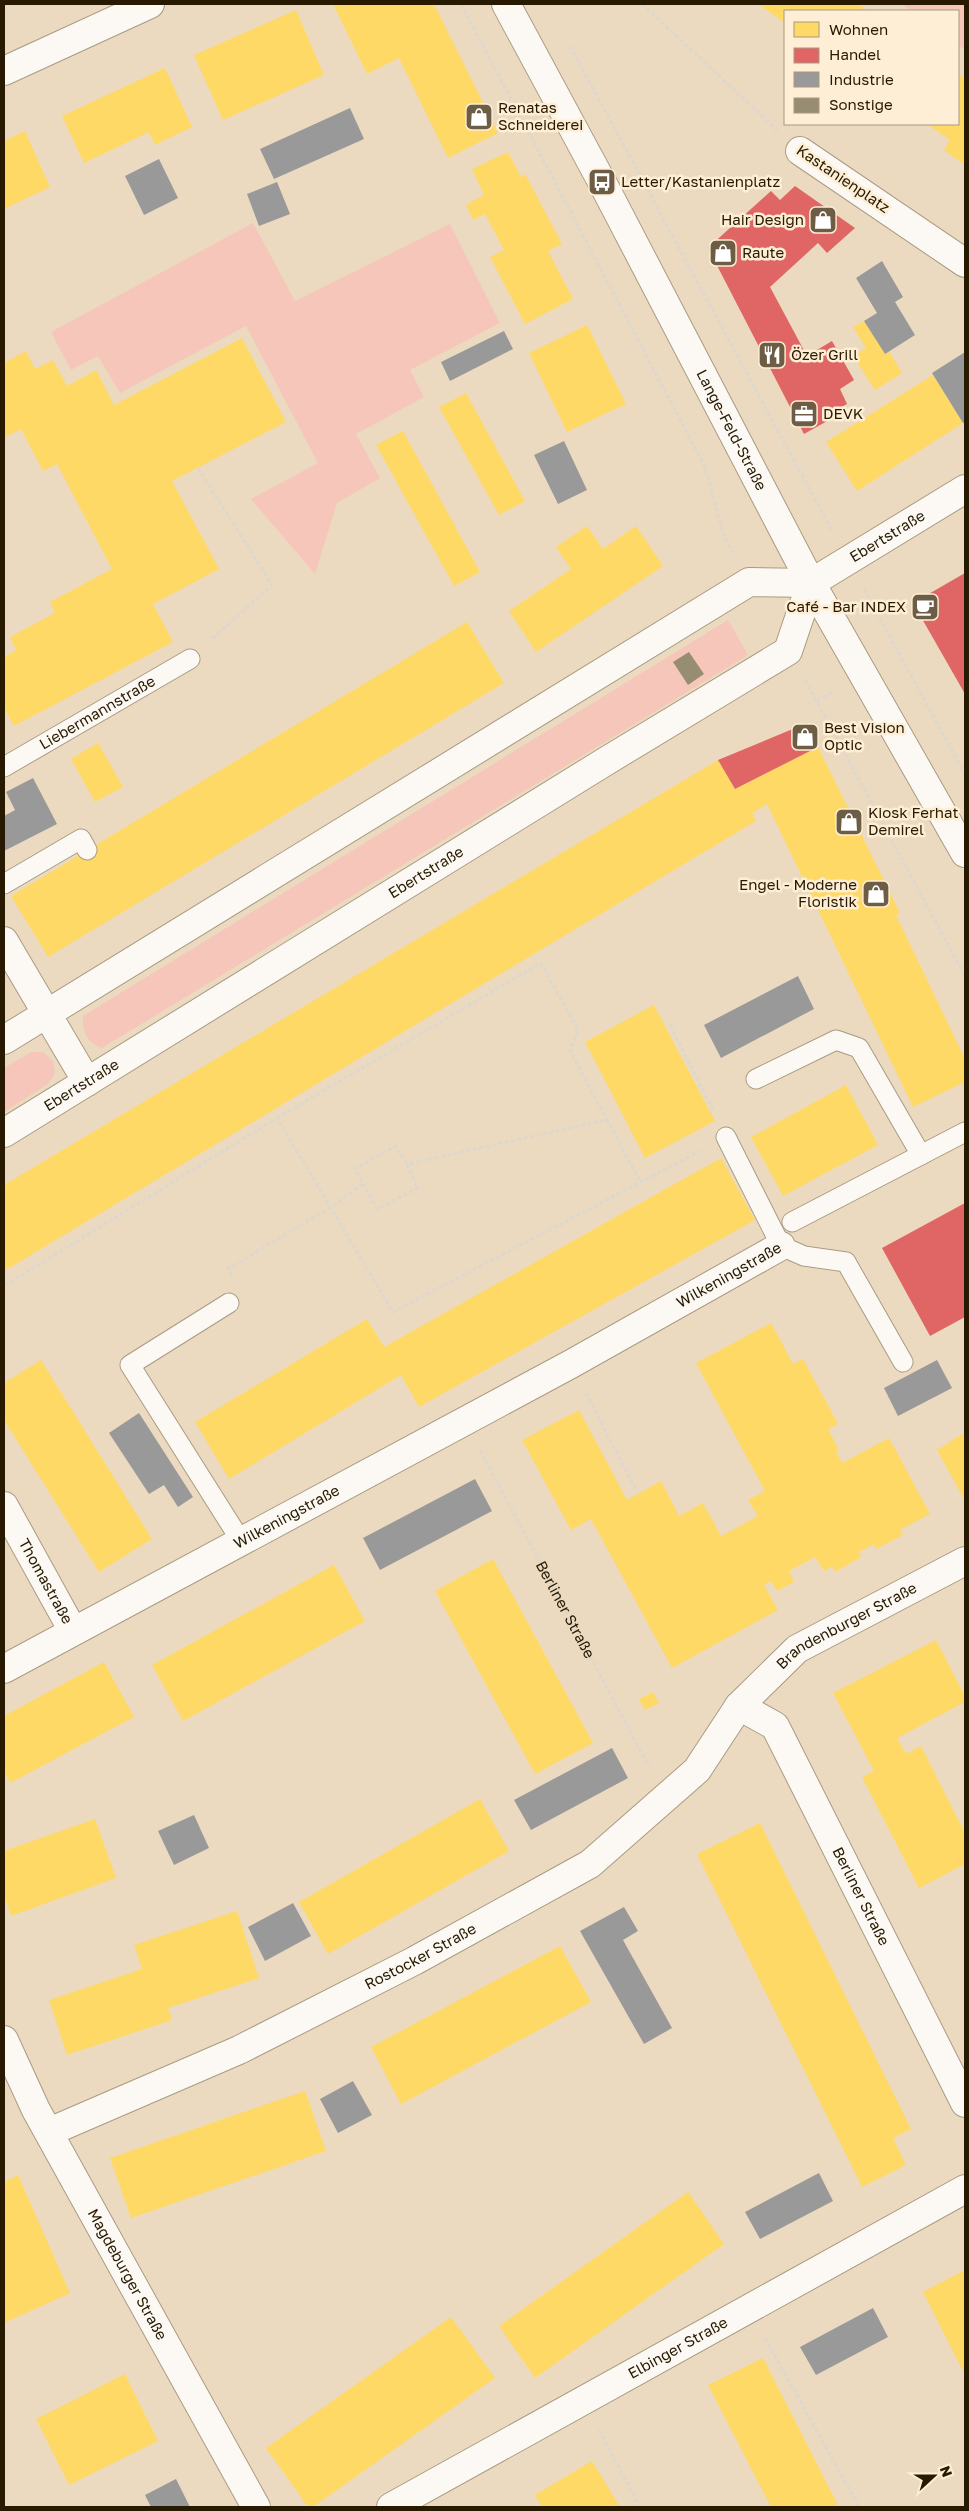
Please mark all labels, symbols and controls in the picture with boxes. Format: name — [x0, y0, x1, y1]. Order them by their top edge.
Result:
legend — [784, 10, 959, 125]
text: Wohnen — [829, 20, 888, 38]
text: Handel — [829, 45, 881, 63]
text: Industrie — [829, 70, 894, 88]
text: Sonstige — [829, 95, 893, 113]
place label: Renatas Schneiderei — [498, 98, 583, 133]
shop icon: Renatas Schneiderei — [464, 102, 494, 132]
street label: Kastanienplatz — [794, 140, 894, 216]
bus stop icon: Letter/Kastanienplatz — [587, 167, 617, 197]
place label: Letter/Kastanienplatz — [621, 172, 781, 190]
shop icon: Hair Design — [808, 205, 838, 235]
place label: Hair Design — [721, 210, 804, 228]
shop icon: Raute — [708, 238, 738, 268]
place label: Raute — [742, 243, 785, 261]
restaurant icon: Özer Grill — [757, 340, 787, 370]
place label: Özer Grill — [791, 345, 858, 363]
street label: Lange-Feld-Straße — [693, 366, 771, 493]
office icon: DEVK — [789, 399, 819, 429]
place label: DEVK — [823, 404, 863, 422]
street label: Ebertstraße — [846, 506, 928, 565]
cafe icon: Café - Bar INDEX — [910, 592, 940, 622]
place label: Café - Bar INDEX — [786, 597, 906, 615]
street label: Liebermannstraße — [36, 671, 158, 753]
place label: Best Vision Optic — [824, 718, 905, 753]
shop icon: Best Vision Optic — [790, 722, 820, 752]
place label: Kiosk Ferhat Demirel — [868, 803, 958, 838]
shop icon: Kiosk Ferhat Demirel — [834, 807, 864, 837]
street label: Ebertstraße — [385, 841, 467, 901]
place label: Engel - Moderne Floristik — [739, 875, 858, 910]
shop icon: Engel - Moderne Floristik — [861, 879, 891, 909]
street label: Ebertstraße — [40, 1054, 122, 1114]
street label: Wilkeningstraße — [673, 1238, 784, 1311]
street label: Wilkeningstraße — [230, 1480, 342, 1552]
street label: Thomastraße — [16, 1535, 77, 1627]
street label: Berliner Straße — [533, 1557, 600, 1661]
street label: Brandenburger Straße — [772, 1578, 920, 1672]
street label: Berliner Straße — [829, 1844, 894, 1948]
street label: Rostocker Straße — [361, 1919, 479, 1993]
street label: Magdeburger Straße — [85, 2205, 172, 2343]
street label: Elbinger Straße — [625, 2312, 731, 2382]
north arrow — [909, 2451, 959, 2501]
text: N — [937, 2463, 956, 2479]

